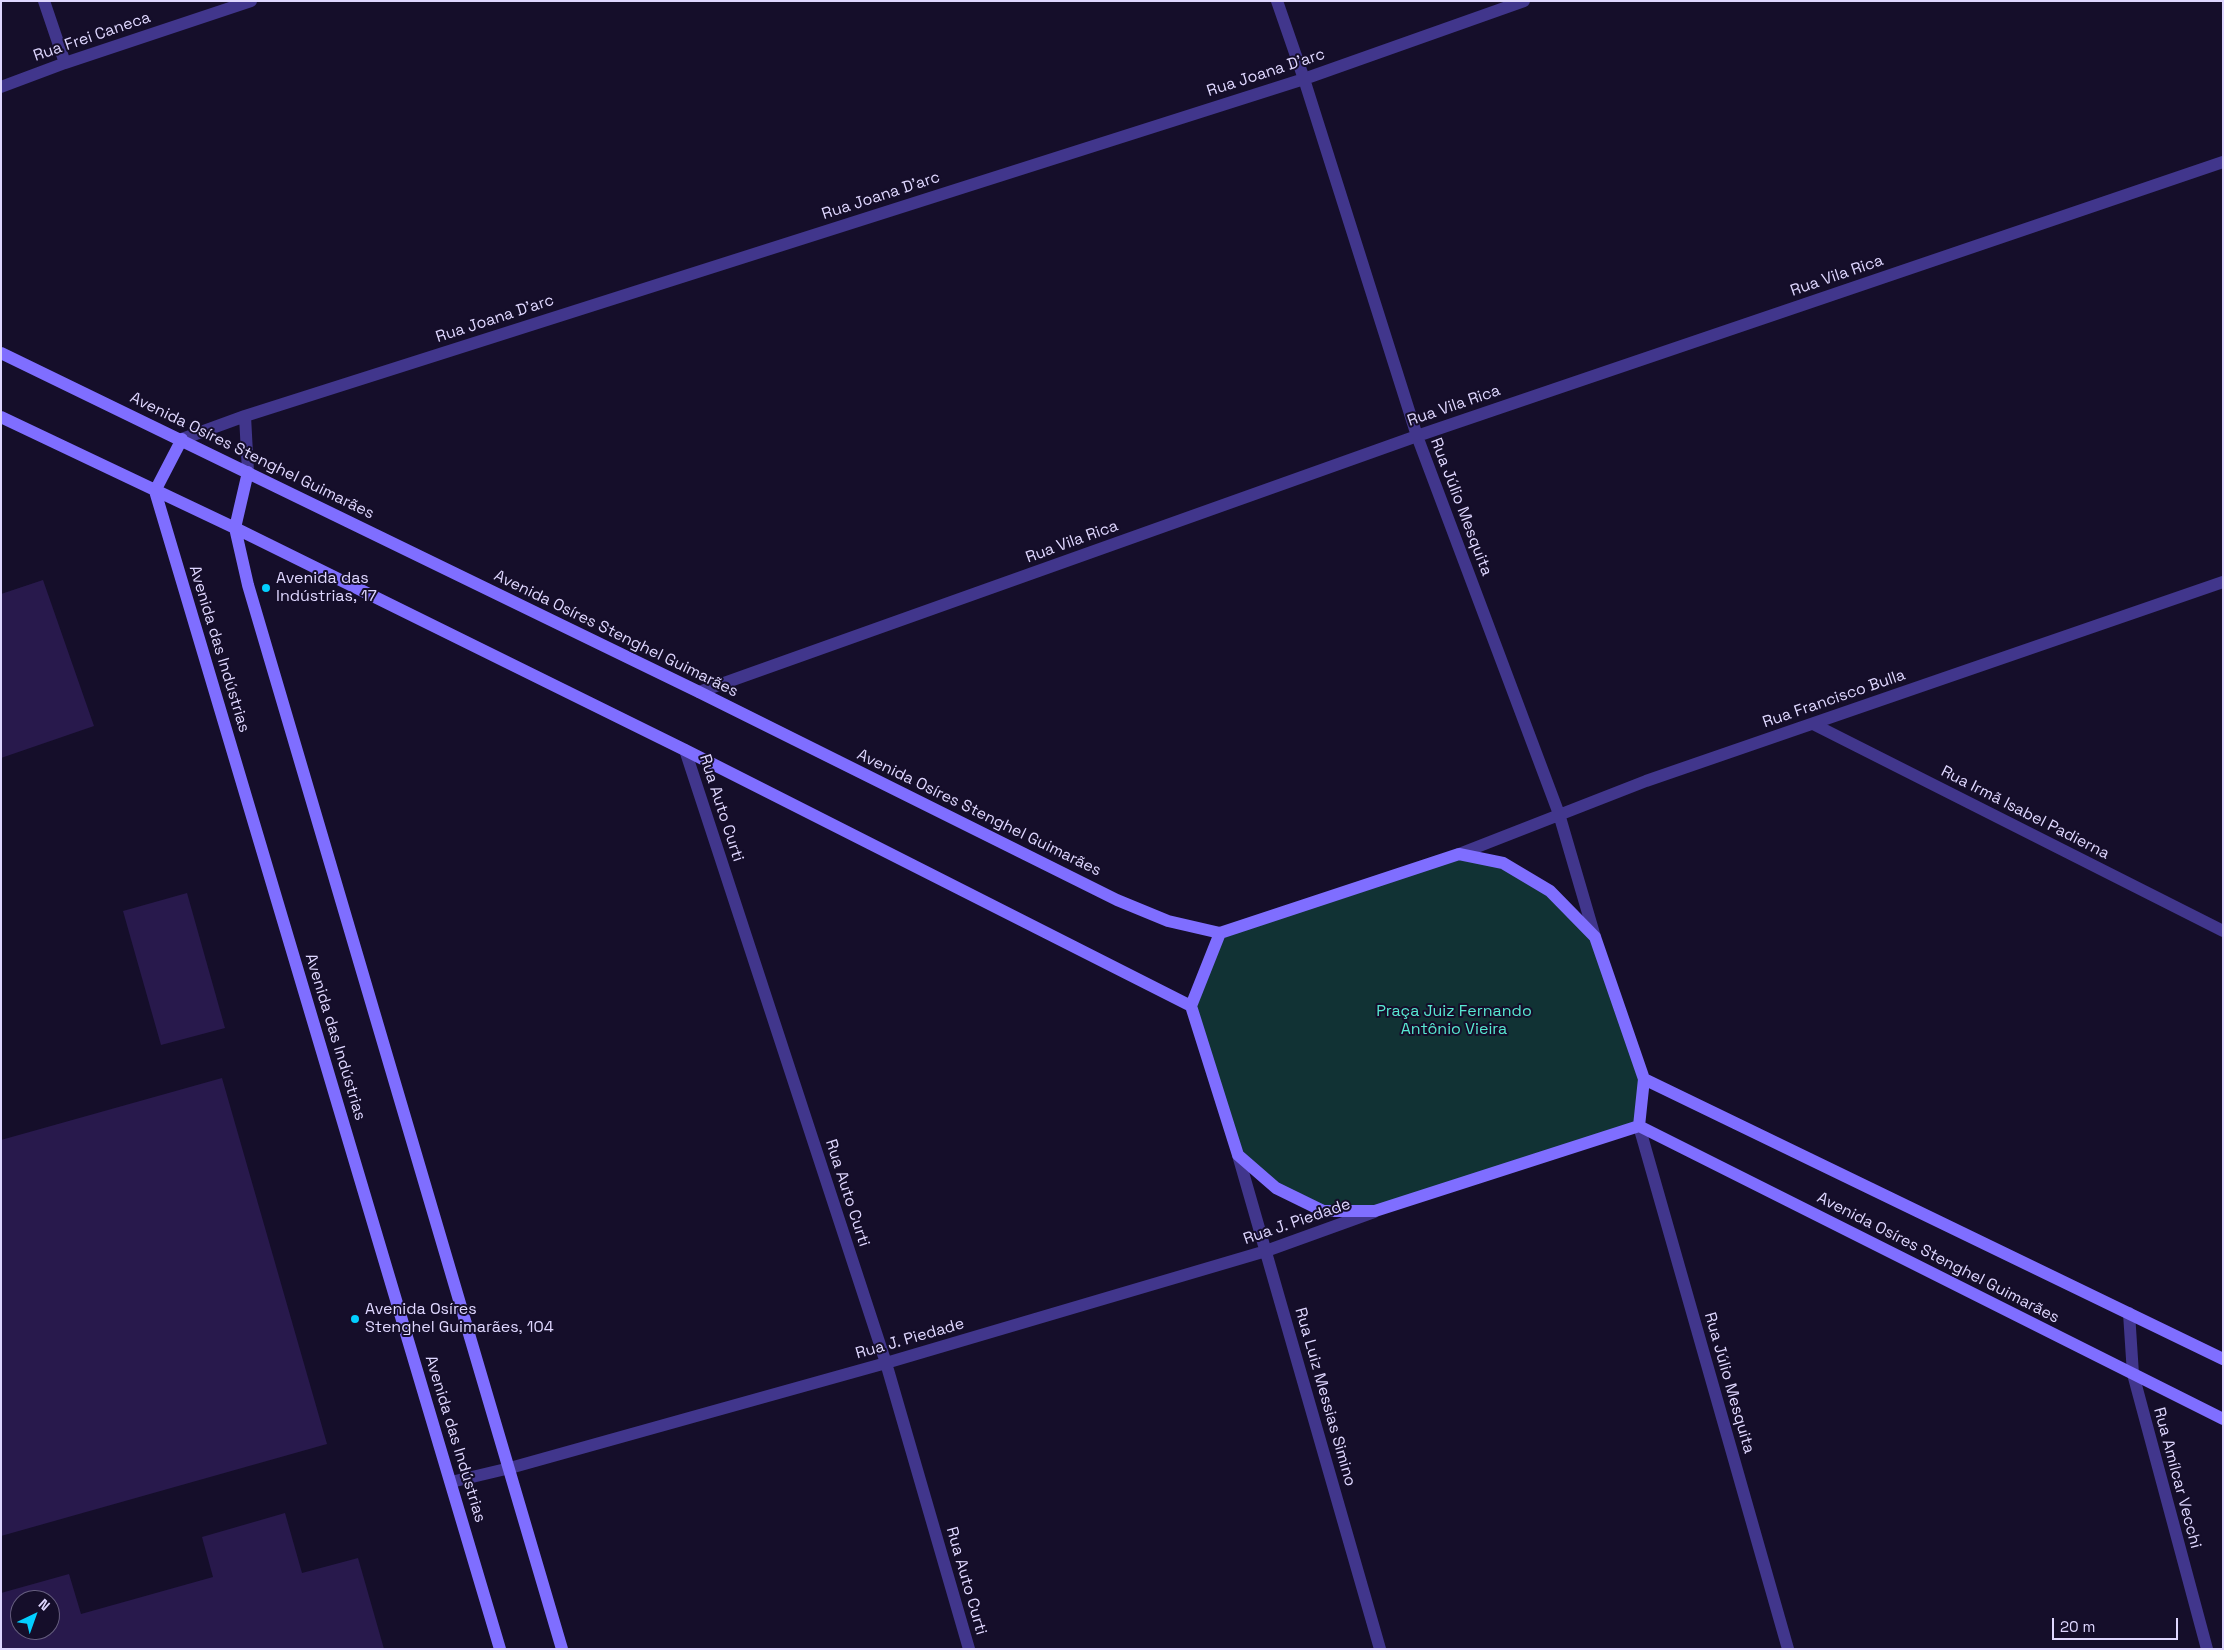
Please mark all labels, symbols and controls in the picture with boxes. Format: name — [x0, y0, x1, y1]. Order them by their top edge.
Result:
street label: Rua Frei Caneca — [31, 8, 153, 66]
street label: Rua Joana D'arc — [1204, 45, 1328, 101]
street label: Rua Joana D'arc — [819, 168, 943, 224]
street label: Rua Vila Rica — [1788, 251, 1886, 301]
street label: Rua Joana D'arc — [433, 291, 557, 347]
street label: Rua Vila Rica — [1405, 381, 1503, 431]
street label: Avenida Osíres Stenghel Guimarães — [127, 388, 377, 524]
street label: Rua Júlio Mesquita — [1426, 435, 1496, 579]
street label: Rua Vila Rica — [1023, 516, 1121, 568]
street label: Avenida das Indústrias — [184, 563, 254, 735]
street label: Avenida Osíres Stenghel Guimarães — [491, 566, 741, 702]
place label: Avenida das Indústrias, 17 — [276, 569, 377, 607]
marker: Avenida das Indústrias, 17 — [260, 582, 272, 594]
street label: Rua Francisco Bulla — [1760, 666, 1908, 732]
street label: Avenida Osíres Stenghel Guimarães — [854, 745, 1104, 881]
street label: Rua Auto Curti — [695, 752, 747, 864]
street label: Rua Irmã Isabel Padierna — [1937, 762, 2113, 864]
street label: Avenida das Indústrias — [300, 951, 370, 1123]
park label: Praça Juiz Fernando Antônio Vieira — [1376, 1002, 1532, 1040]
street label: Rua Auto Curti — [821, 1137, 873, 1249]
street label: Avenida Osíres Stenghel Guimarães — [1814, 1188, 2062, 1328]
street label: Rua J. Piedade — [1241, 1195, 1353, 1249]
place label: Avenida Osíres Stenghel Guimarães, 104 — [365, 1300, 554, 1338]
street label: Rua Luiz Messias Simino — [1290, 1305, 1360, 1489]
street label: Rua Júlio Mesquita — [1700, 1310, 1758, 1456]
marker: Avenida Osíres Stenghel Guimarães, 104 — [349, 1313, 361, 1325]
street label: Rua J. Piedade — [854, 1314, 966, 1364]
street label: Avenida das Indústrias — [420, 1353, 490, 1525]
street label: Rua Amílcar Vecchi — [2149, 1405, 2205, 1551]
street label: Rua Auto Curti — [941, 1525, 991, 1637]
north arrow — [10, 1590, 60, 1640]
text: N — [35, 1595, 54, 1614]
scale bar — [2054, 1608, 2180, 1640]
text: 20 m — [2060, 1617, 2095, 1636]

